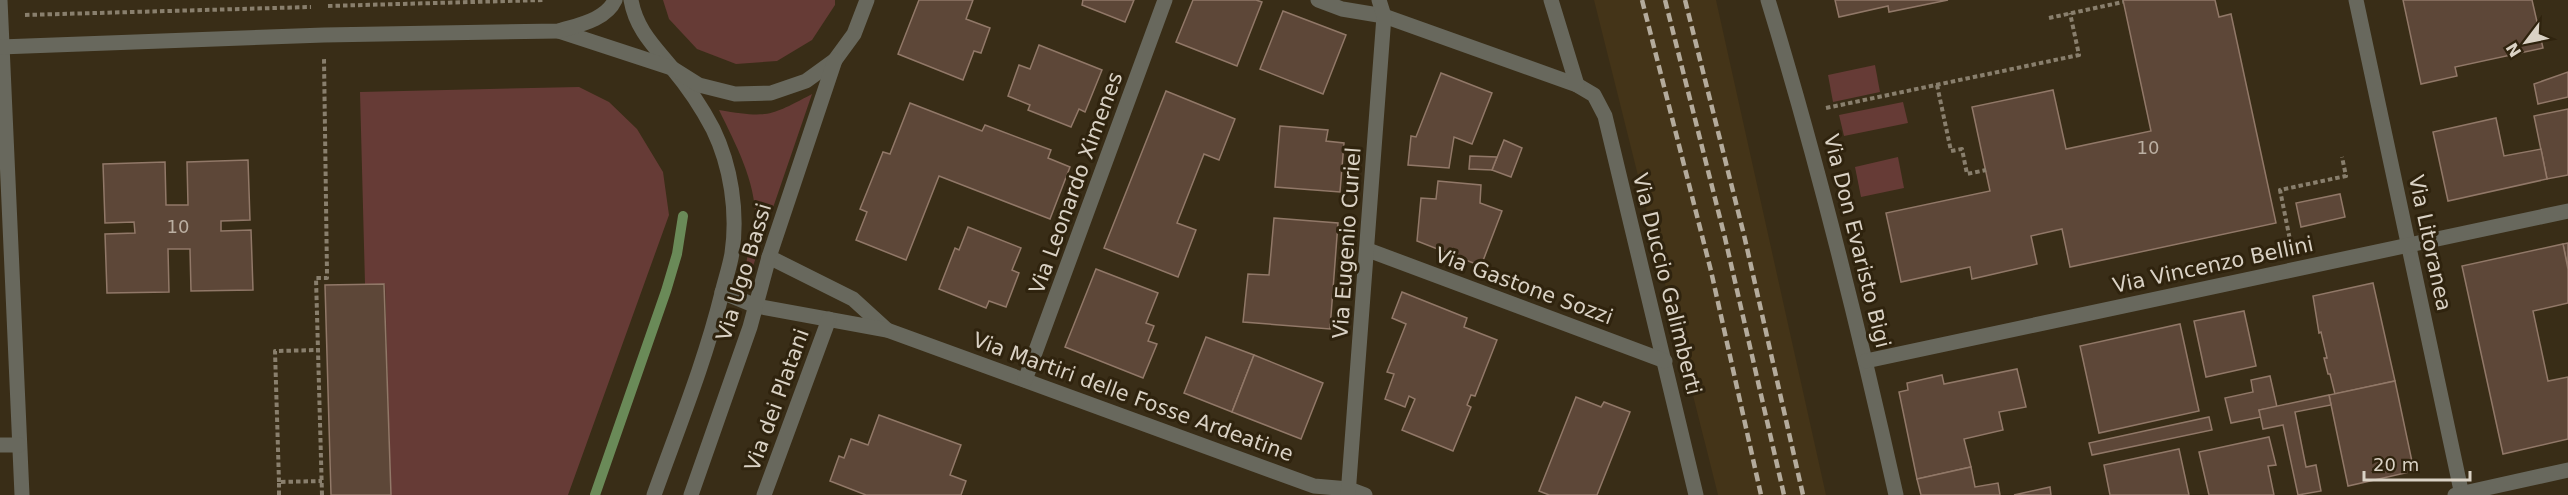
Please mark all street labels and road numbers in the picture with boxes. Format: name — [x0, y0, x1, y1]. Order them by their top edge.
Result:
street label: Via Leonardo Ximenes — [1025, 69, 1127, 297]
street label: Via Don Evaristo Bigi — [1819, 132, 1895, 350]
street label: Via Eugenio Curiel — [1328, 146, 1366, 340]
street label: Via Duccio Galimberti — [1628, 171, 1706, 397]
street label: Via Litoranea — [2404, 173, 2456, 313]
street label: Via Ugo Bassi — [712, 200, 776, 344]
street label: Via Vincenzo Bellini — [2110, 232, 2316, 298]
street label: Via Gastone Sozzi — [1432, 243, 1616, 329]
street label: Via dei Platani — [740, 326, 814, 474]
street label: Via Martiri delle Fosse Ardeatine — [969, 328, 1297, 466]

